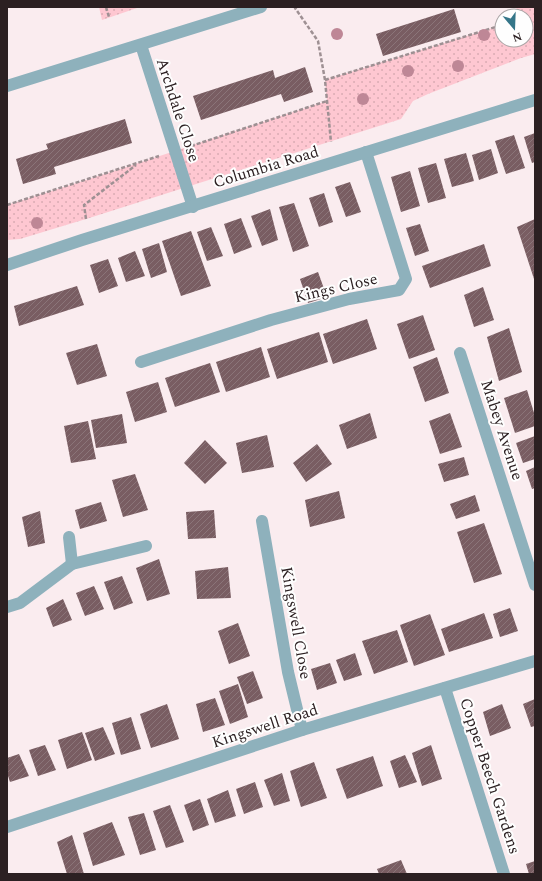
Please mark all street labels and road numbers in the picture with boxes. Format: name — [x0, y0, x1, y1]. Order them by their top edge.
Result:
street label: Archdale Close — [150, 55, 206, 165]
street label: Columbia Road — [210, 140, 322, 194]
street label: Kings Close — [292, 267, 380, 309]
street label: Mabey Avenue — [474, 377, 530, 483]
street label: Kingswell Close — [274, 565, 318, 681]
street label: Copper Beech Gardens — [453, 695, 527, 857]
street label: Kingswell Road — [209, 698, 321, 754]

